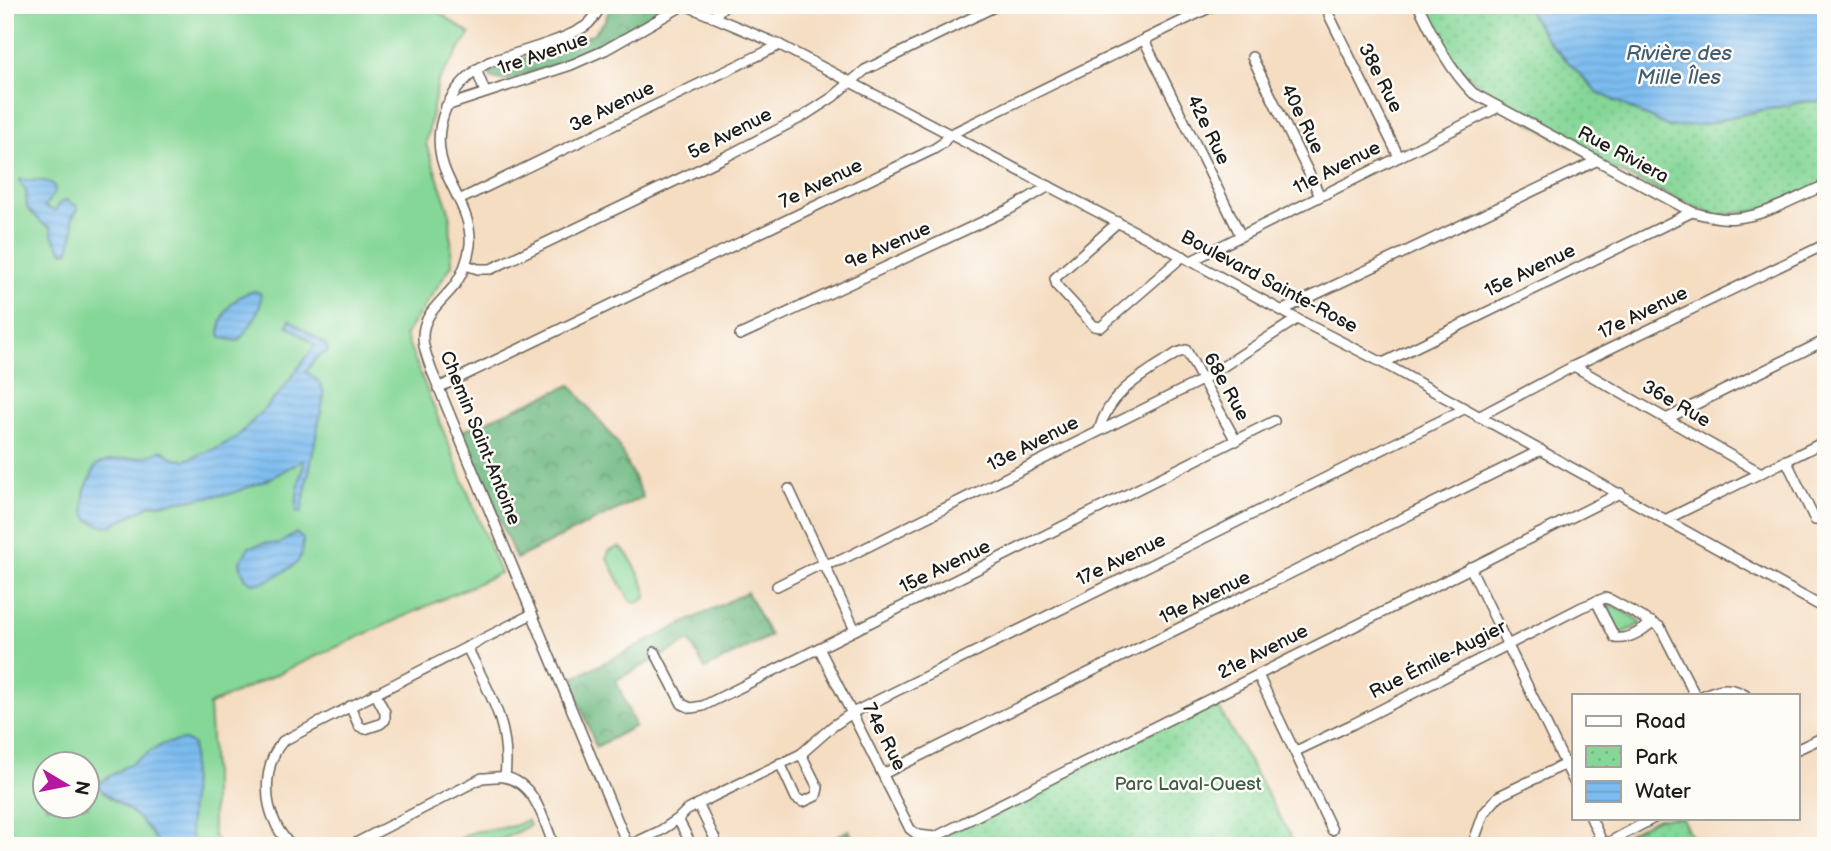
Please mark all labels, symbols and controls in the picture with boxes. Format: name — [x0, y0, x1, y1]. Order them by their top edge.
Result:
street label: 1re Avenue — [495, 28, 591, 80]
street label: 38e Rue — [1353, 40, 1407, 116]
water label: Rivière des Mille Îles — [1626, 41, 1732, 90]
street label: 3e Avenue — [566, 77, 658, 137]
street label: 40e Rue — [1275, 80, 1329, 158]
street label: 42e Rue — [1181, 91, 1235, 169]
street label: 5e Avenue — [684, 103, 776, 165]
street label: Rue Riviera — [1574, 121, 1672, 189]
street label: 11e Avenue — [1290, 136, 1384, 200]
street label: 7e Avenue — [776, 154, 866, 214]
street label: 9e Avenue — [842, 217, 934, 275]
street label: Boulevard Sainte-Rose — [1177, 226, 1361, 338]
street label: 15e Avenue — [1481, 239, 1579, 303]
street label: 17e Avenue — [1594, 281, 1692, 345]
street label: Chemin Saint-Antoine — [435, 348, 525, 528]
street label: 68e Rue — [1198, 349, 1254, 425]
street label: 36e Rue — [1638, 375, 1714, 433]
street label: 13e Avenue — [984, 411, 1082, 477]
street label: 17e Avenue — [1072, 528, 1170, 592]
street label: 15e Avenue — [896, 535, 994, 599]
street label: 19e Avenue — [1156, 566, 1254, 630]
street label: Rue Émile-Augier — [1365, 614, 1511, 704]
street label: 21e Avenue — [1214, 619, 1312, 685]
legend — [1572, 694, 1800, 820]
street label: 74e Rue — [857, 699, 911, 775]
text: Road — [1635, 709, 1686, 734]
text: Park — [1635, 745, 1678, 770]
north arrow — [32, 750, 102, 820]
park label: Parc Laval-Ouest — [1114, 773, 1262, 796]
text: N — [69, 779, 94, 797]
text: Water — [1635, 779, 1691, 804]

